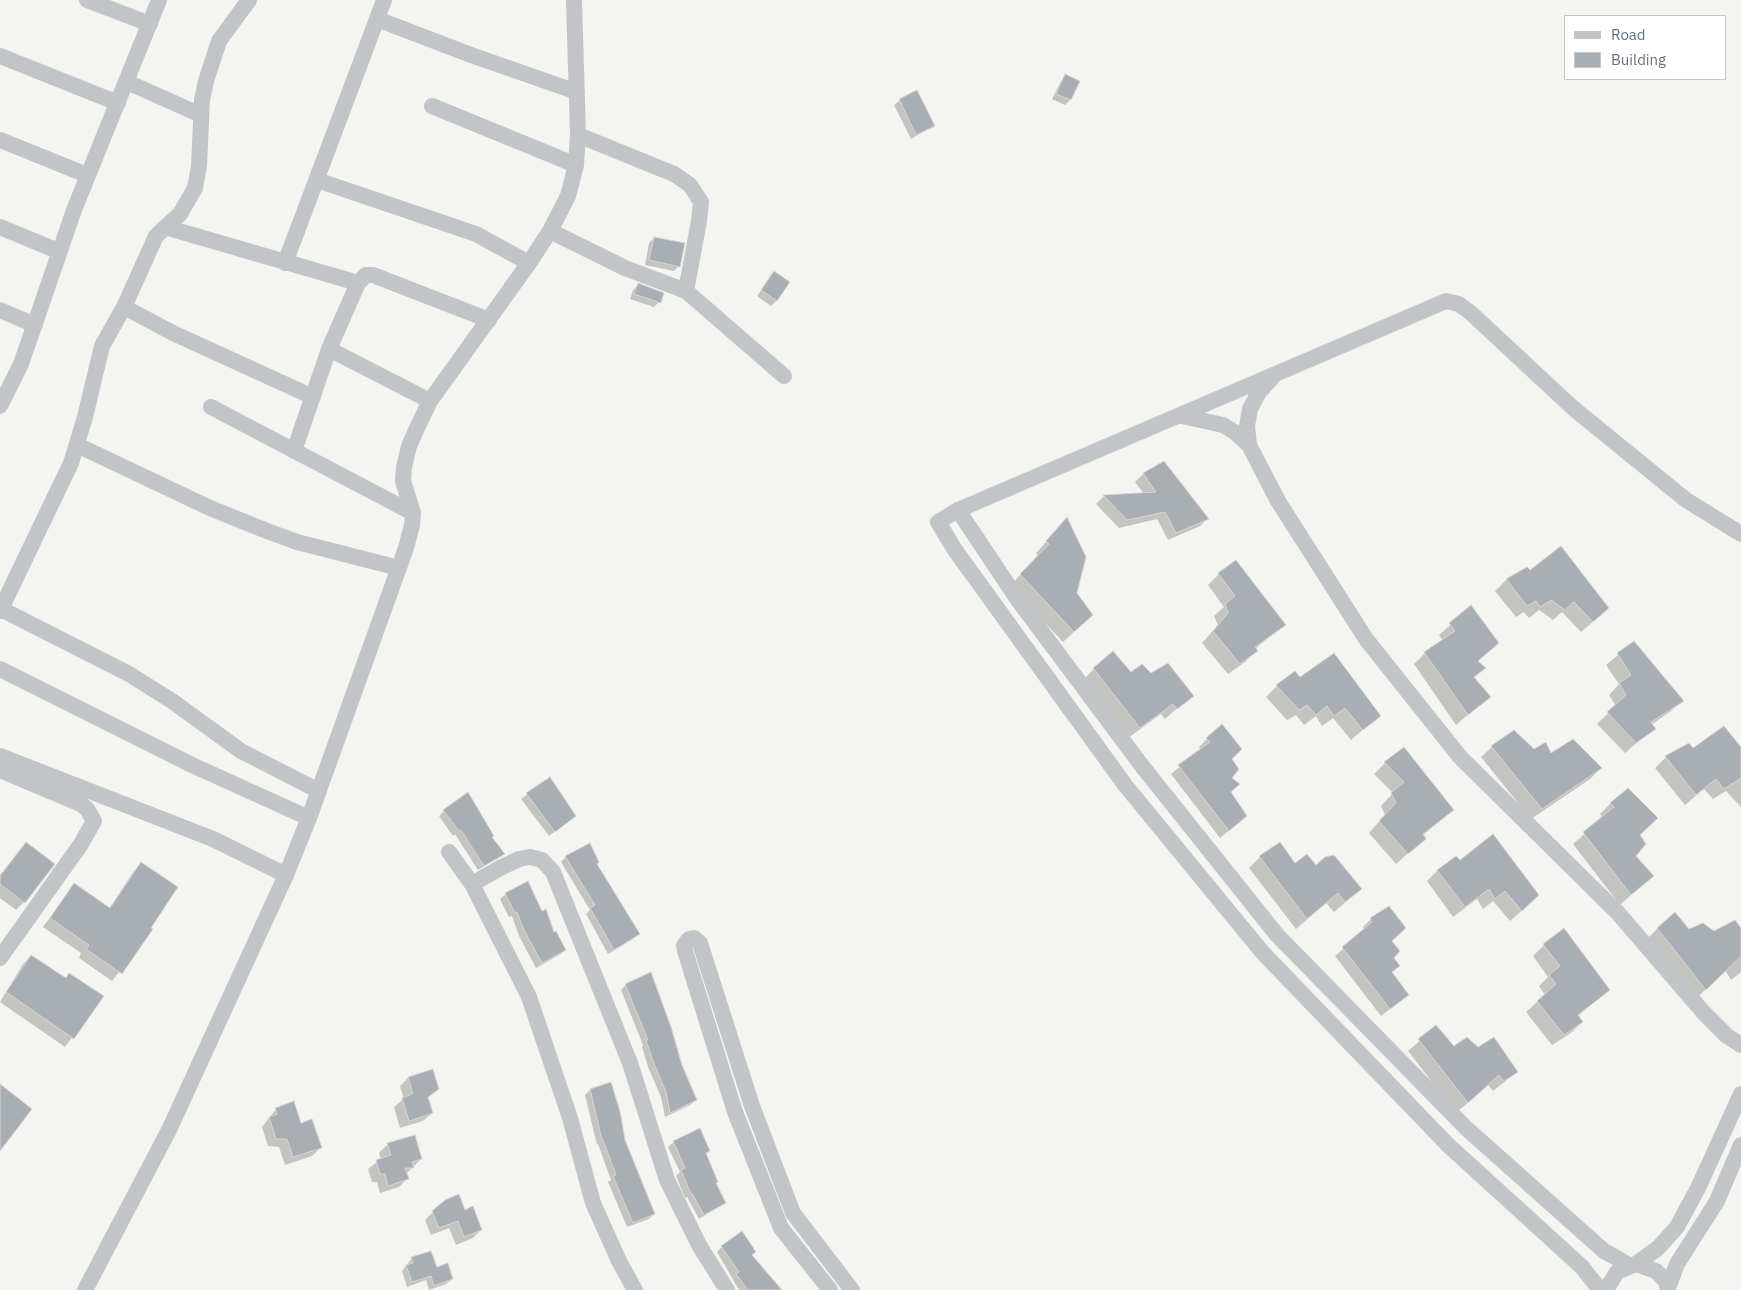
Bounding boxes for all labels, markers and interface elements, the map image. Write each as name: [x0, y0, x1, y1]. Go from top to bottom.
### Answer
legend: [1564, 15, 1726, 80]
text: Road: [1611, 25, 1646, 44]
text: Building: [1611, 50, 1666, 69]

